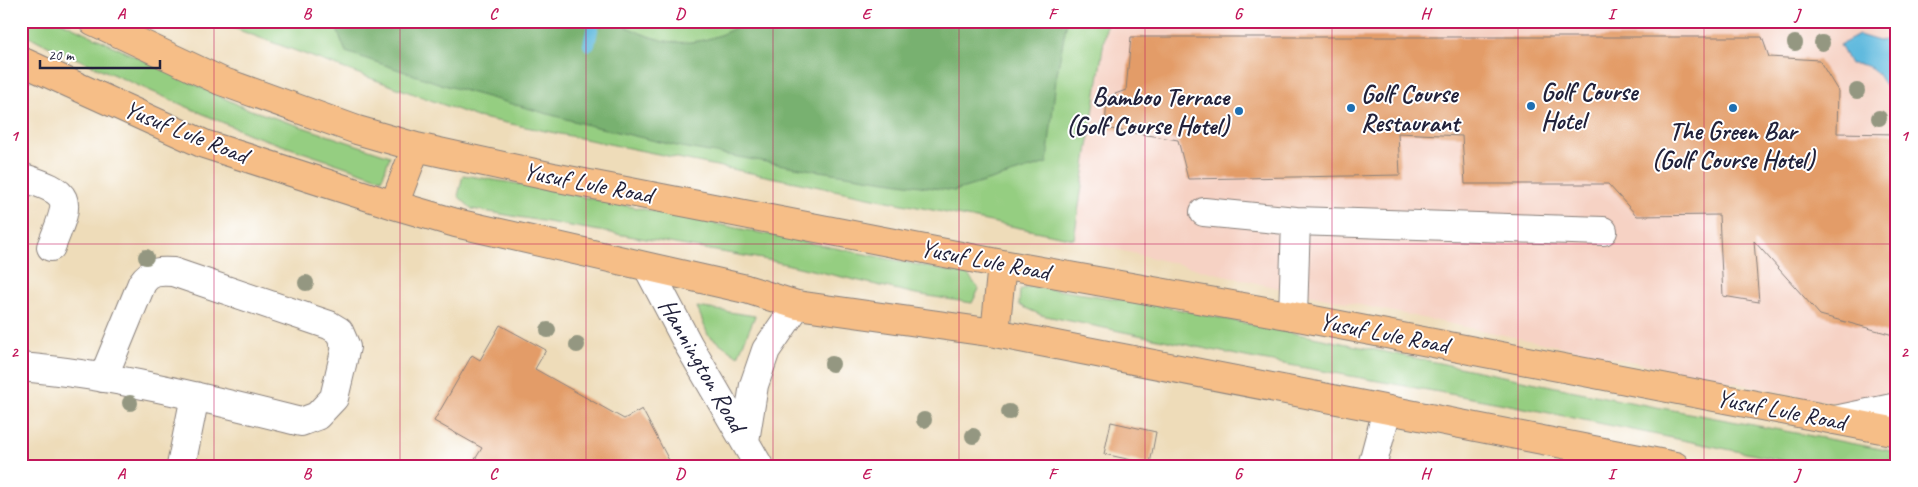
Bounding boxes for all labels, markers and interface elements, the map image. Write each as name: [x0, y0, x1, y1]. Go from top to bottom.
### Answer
text: A: [117, 4, 127, 24]
text: B: [303, 4, 313, 24]
text: C: [489, 4, 499, 24]
text: D: [675, 4, 686, 24]
text: E: [862, 4, 873, 24]
text: F: [1048, 4, 1059, 24]
text: G: [1234, 4, 1244, 24]
text: H: [1420, 4, 1432, 24]
text: I: [1608, 4, 1618, 24]
text: J: [1793, 4, 1802, 24]
scale bar: [40, 38, 160, 70]
text: 20 m: [48, 46, 75, 65]
place label: Golf Course Hotel: [1541, 76, 1640, 137]
place label: Golf Course Restaurant: [1361, 78, 1462, 139]
place label: Bamboo Terrace (Golf Course Hotel): [1066, 81, 1231, 142]
street label: Yusuf Lule Road: [119, 93, 257, 173]
marker: Golf Course Hotel: [1525, 100, 1537, 112]
marker: Golf Course Restaurant: [1345, 102, 1357, 114]
marker: The Green Bar (Golf Course Hotel): [1727, 102, 1739, 114]
marker: Bamboo Terrace (Golf Course Hotel): [1233, 105, 1245, 117]
place label: The Green Bar (Golf Course Hotel): [1651, 115, 1816, 176]
text: 1: [10, 126, 19, 146]
text: 1: [1900, 126, 1909, 146]
street label: Yusuf Lule Road: [521, 155, 659, 212]
street label: Yusuf Lule Road: [918, 232, 1056, 289]
street label: Hannington Road: [651, 293, 755, 441]
street label: Yusuf Lule Road: [1317, 305, 1455, 362]
text: 2: [10, 342, 19, 362]
text: 2: [1900, 342, 1909, 362]
street label: Yusuf Lule Road: [1714, 382, 1852, 439]
text: A: [117, 464, 127, 484]
text: B: [303, 464, 313, 484]
text: C: [489, 464, 499, 484]
text: D: [675, 464, 686, 484]
text: E: [862, 464, 873, 484]
text: F: [1048, 464, 1059, 484]
text: G: [1234, 464, 1244, 484]
text: H: [1420, 464, 1432, 484]
text: I: [1608, 464, 1618, 484]
text: J: [1793, 464, 1802, 484]

